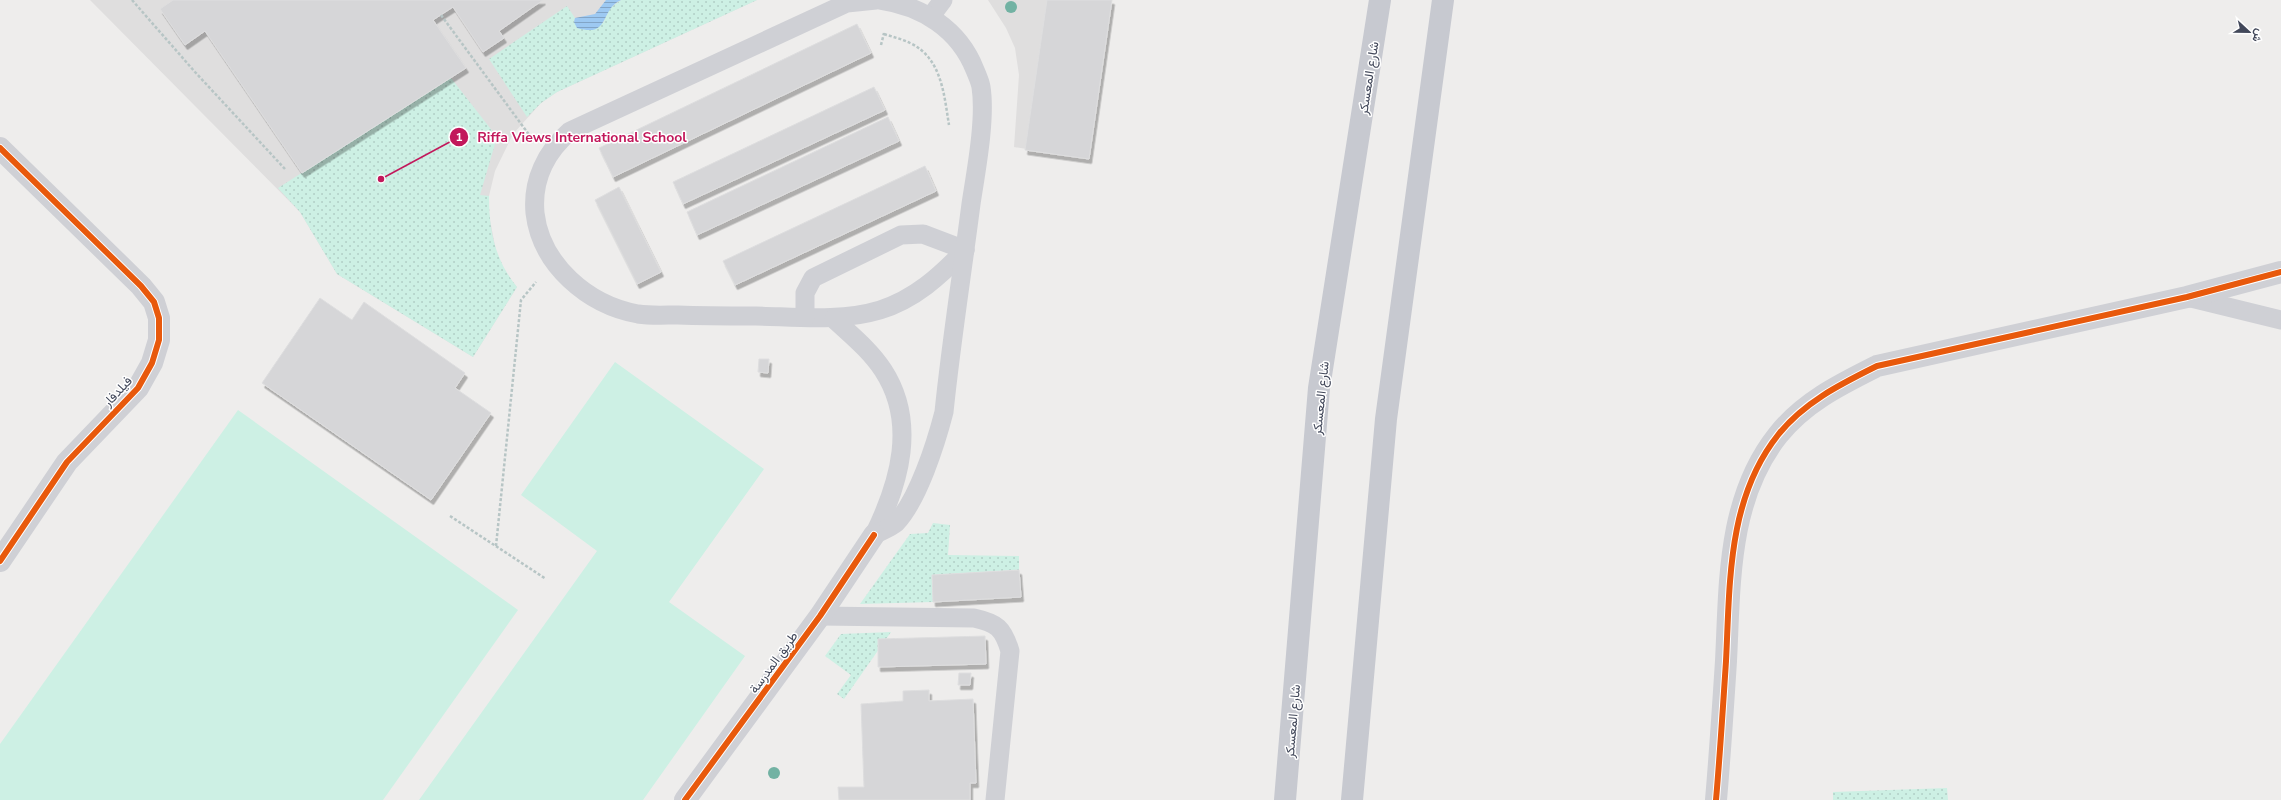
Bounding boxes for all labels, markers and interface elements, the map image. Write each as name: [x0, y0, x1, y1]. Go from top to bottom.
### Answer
north arrow: [2229, 12, 2269, 52]
text: ش: [2248, 27, 2267, 44]
street label: شارع المعسكر: [1354, 40, 1384, 117]
callout: Riffa Views International School: [449, 124, 694, 150]
text: Riffa Views International School: [477, 128, 687, 147]
text: 1: [455, 129, 463, 145]
street label: شارع المعسكر: [1308, 360, 1334, 437]
street label: فيلدفار: [98, 373, 136, 412]
street label: طريق المدرسة: [745, 628, 802, 697]
street label: شارع المعسكر: [1281, 684, 1305, 760]

